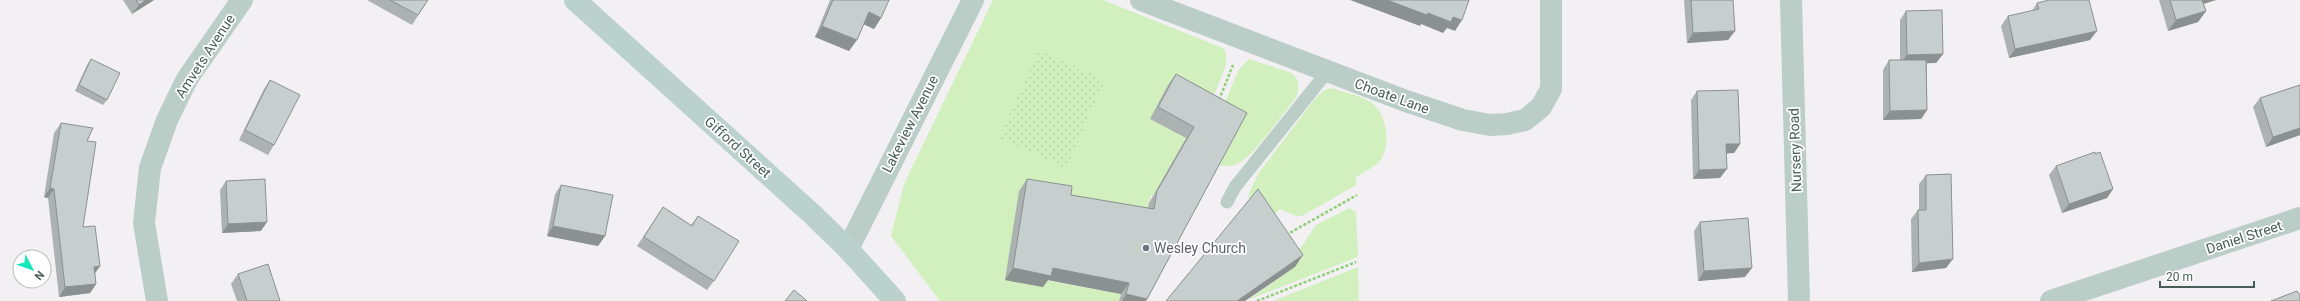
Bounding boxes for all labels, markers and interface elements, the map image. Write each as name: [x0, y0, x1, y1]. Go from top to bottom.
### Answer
street label: Amvets Avenue: [172, 11, 238, 101]
street label: Lakeview Avenue: [879, 73, 941, 175]
street label: Choate Lane: [1353, 75, 1431, 117]
street label: Nursery Road: [1786, 108, 1804, 192]
street label: Gifford Street: [702, 113, 775, 181]
street label: Daniel Street: [2204, 217, 2285, 257]
place label: Wesley Church: [1154, 240, 1246, 256]
marker: Wesley Church: [1141, 243, 1151, 253]
north arrow: [12, 249, 52, 289]
scale bar: [2160, 263, 2254, 289]
text: N: [32, 268, 47, 283]
text: 20 m: [2166, 270, 2193, 284]

